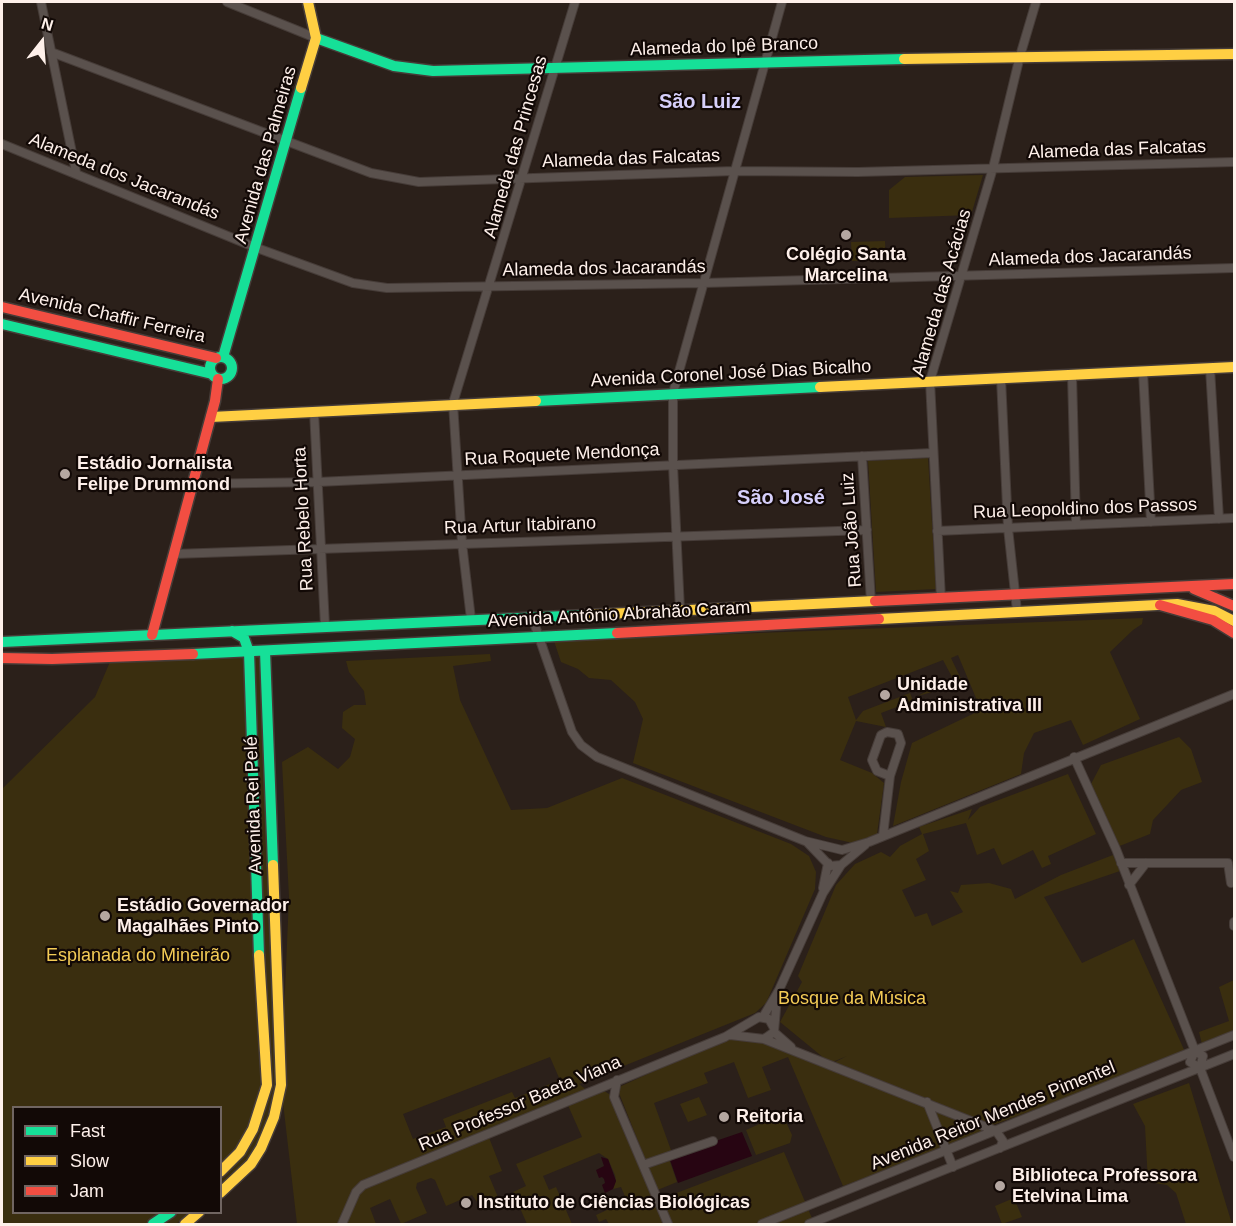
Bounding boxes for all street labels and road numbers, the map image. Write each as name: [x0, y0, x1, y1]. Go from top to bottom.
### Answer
street label: Alameda do Ipê Branco: [630, 33, 818, 61]
street label: Alameda das Princesas: [480, 53, 552, 241]
street label: Avenida das Palmeiras: [230, 64, 302, 246]
street label: Alameda dos Jacarandás: [26, 129, 222, 225]
street label: Alameda das Falcatas: [1028, 136, 1206, 164]
street label: Alameda das Falcatas: [542, 145, 720, 173]
street label: Alameda das Acácias: [908, 207, 976, 379]
street label: Alameda dos Jacarandás: [988, 243, 1192, 271]
street label: Alameda dos Jacarandás: [502, 256, 706, 282]
street label: Avenida Chaffir Ferreira: [17, 284, 207, 348]
street label: Avenida Coronel José Dias Bicalho: [590, 356, 872, 392]
street label: Rua Roquete Mendonça: [464, 439, 660, 471]
street label: Rua Rebelo Horta: [289, 446, 319, 592]
street label: Rua João Luiz: [837, 472, 867, 588]
street label: Rua Leopoldino dos Passos: [973, 494, 1197, 524]
street label: Rua Artur Itabirano: [444, 513, 596, 539]
street label: Avenida Antônio Abrahão Caram: [487, 597, 751, 633]
street label: Avenida Rei Pelé: [241, 736, 267, 874]
street label: Rua Professor Baeta Viana: [416, 1052, 624, 1156]
street label: Avenida Reitor Mendes Pimentel: [868, 1057, 1118, 1175]

